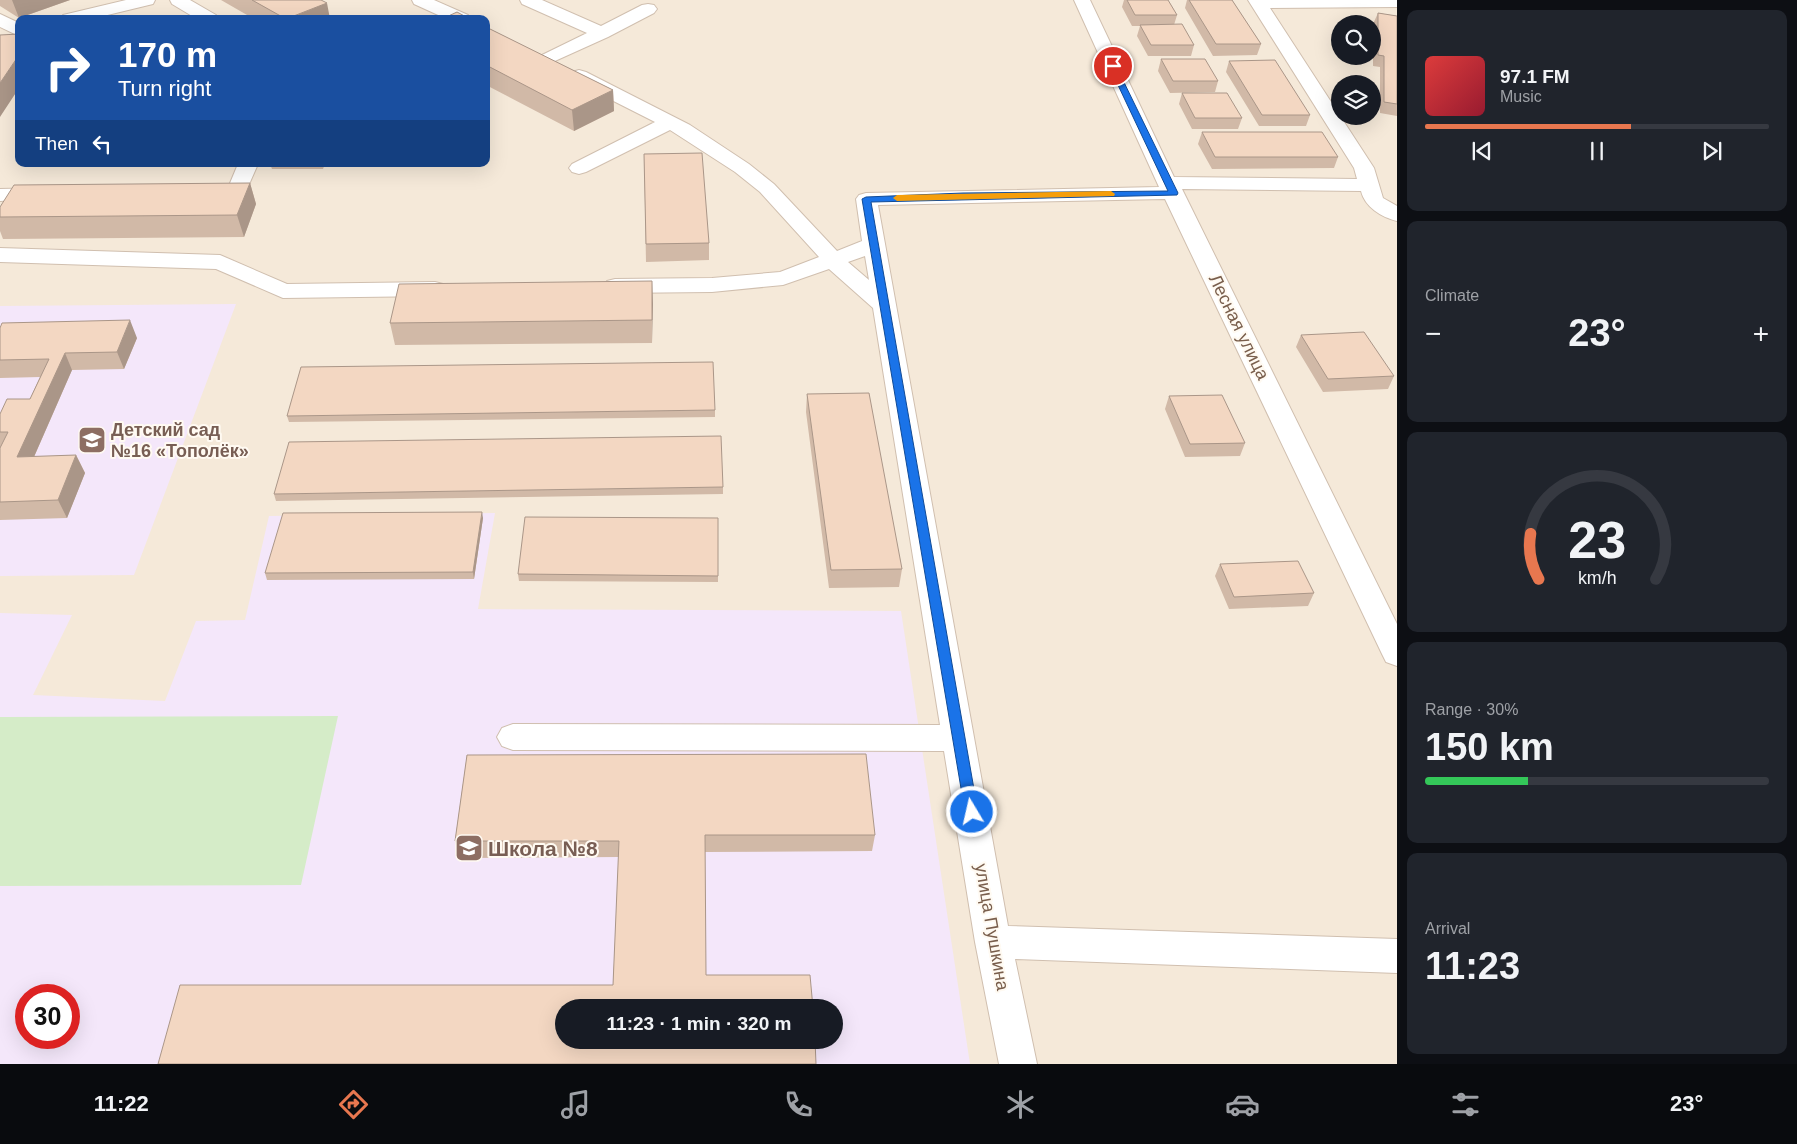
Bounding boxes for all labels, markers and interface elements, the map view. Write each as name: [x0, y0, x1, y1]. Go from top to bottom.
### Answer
map controls: [1331, 15, 1381, 125]
button: search: [1331, 15, 1381, 65]
icon: right: [35, 35, 100, 100]
text: 170 m: [118, 35, 217, 74]
pin: [1092, 45, 1134, 87]
icon: arrive: [1099, 52, 1127, 80]
text: 97.1 FM: [1500, 66, 1570, 87]
button: layers: [1331, 75, 1381, 125]
text: Turn right: [118, 76, 211, 101]
text: Music: [1500, 88, 1542, 105]
icon: left: [88, 130, 116, 158]
text: Then: [35, 133, 78, 154]
icon: previous: [1468, 137, 1496, 165]
icon: pause: [1583, 137, 1611, 165]
icon: next: [1698, 137, 1726, 165]
street label: Лесная улица: [1205, 271, 1274, 384]
text: Climate: [1425, 287, 1479, 304]
text: 23°: [1568, 312, 1626, 354]
text: −: [1425, 318, 1441, 349]
text: +: [1753, 318, 1769, 349]
place label: Детский сад №16 «Тополёк»: [111, 420, 249, 461]
school or university icon: Детский сад №16 «Тополёк»: [77, 425, 107, 455]
text: 23: [1568, 511, 1626, 569]
text: km/h: [1578, 568, 1616, 588]
text: Range · 30%: [1425, 701, 1518, 718]
text: 150 km: [1425, 726, 1554, 768]
position arrow: [945, 785, 997, 837]
school or university icon: Школа №8: [454, 833, 484, 863]
place label: Школа №8: [488, 837, 598, 860]
street label: улица Пушкина: [971, 862, 1013, 993]
text: Arrival: [1425, 920, 1470, 937]
text: 11:23: [1425, 945, 1520, 987]
speed limit sign: 30: [15, 984, 80, 1049]
text: 11:23 · 1 min · 320 m: [607, 1013, 791, 1034]
icon: directions: [336, 1087, 371, 1122]
icon: music: [558, 1087, 593, 1122]
icon: phone: [781, 1087, 816, 1122]
icon: climate: [1003, 1087, 1038, 1122]
icon: car: [1225, 1087, 1260, 1122]
icon: filters: [1448, 1087, 1483, 1122]
text: 11:22: [94, 1091, 149, 1116]
text: 23°: [1670, 1091, 1703, 1116]

